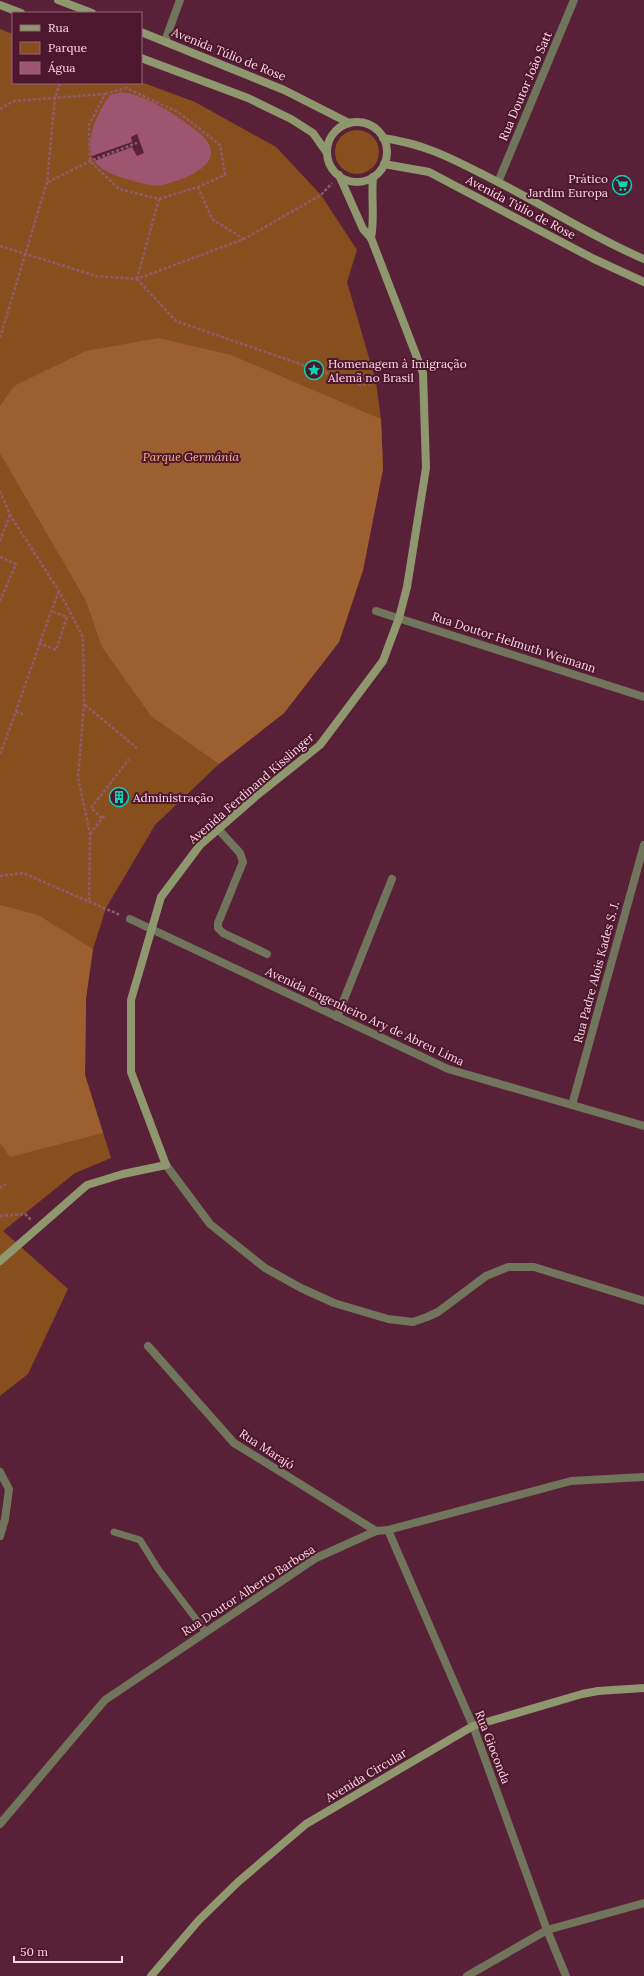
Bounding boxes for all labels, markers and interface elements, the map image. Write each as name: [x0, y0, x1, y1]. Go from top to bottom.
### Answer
legend: [12, 12, 142, 84]
text: Rua: [48, 20, 69, 35]
street label: Avenida Túlio de Rose: [169, 24, 289, 84]
street label: Rua Doutor João Satt: [495, 29, 555, 143]
text: Parque: [48, 40, 88, 55]
text: Água: [47, 60, 76, 75]
street label: Avenida Túlio de Rose: [463, 171, 579, 242]
place label: Prático Jardim Europa: [527, 171, 608, 200]
supermarket icon: Prático Jardim Europa: [611, 174, 633, 196]
place label: Homenagem à Imigração Alemã no Brasil: [327, 356, 467, 385]
place icon: Homenagem à Imigração Alemã no Brasil: [303, 359, 325, 381]
park label: Parque Germânia: [143, 449, 240, 464]
street label: Rua Doutor Helmuth Weimann: [430, 608, 598, 676]
street label: Avenida Ferdinand Kisslinger: [184, 729, 317, 847]
building icon: Administração: [108, 786, 130, 808]
place label: Administração: [132, 790, 214, 805]
street label: Rua Padre Alois Kades S. J.: [570, 899, 622, 1045]
street label: Avenida Engenheiro Ary de Abreu Lima: [262, 963, 467, 1069]
street label: Rua Marajó: [237, 1426, 297, 1472]
street label: Rua Doutor Alberto Barbosa: [178, 1541, 318, 1639]
street label: Rua Gioconda: [472, 1708, 514, 1786]
street label: Avenida Circular: [322, 1744, 410, 1806]
scale bar: [14, 1938, 122, 1964]
text: 50 m: [20, 1944, 48, 1959]

